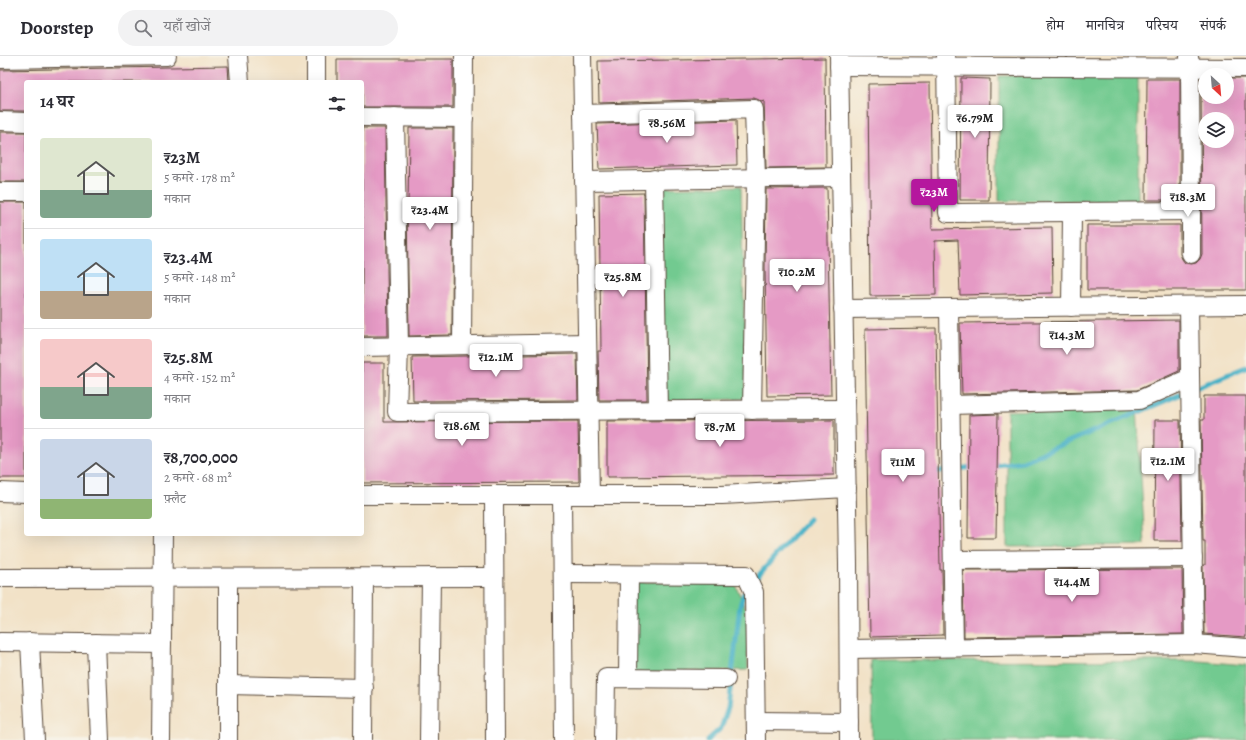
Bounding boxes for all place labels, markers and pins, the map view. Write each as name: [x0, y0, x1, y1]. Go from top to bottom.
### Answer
pin: ₹6.79M: [942, 105, 1008, 139]
pin: ₹8.56M: [634, 110, 700, 144]
pin: ₹23M: [910, 179, 958, 213]
pin: ₹18.3M: [1155, 184, 1221, 218]
pin: ₹23.4M: [397, 197, 463, 231]
pin: ₹10.2M: [764, 259, 830, 293]
pin: ₹25.8M: [590, 264, 656, 298]
pin: ₹14.3M: [1034, 322, 1100, 356]
pin: ₹12.1M: [463, 344, 529, 378]
pin: ₹18.6M: [429, 413, 495, 447]
pin: ₹8.7M: [692, 414, 748, 448]
pin: ₹12.1M: [1135, 448, 1201, 482]
pin: ₹11M: [879, 449, 927, 483]
pin: ₹14.4M: [1039, 569, 1105, 603]

